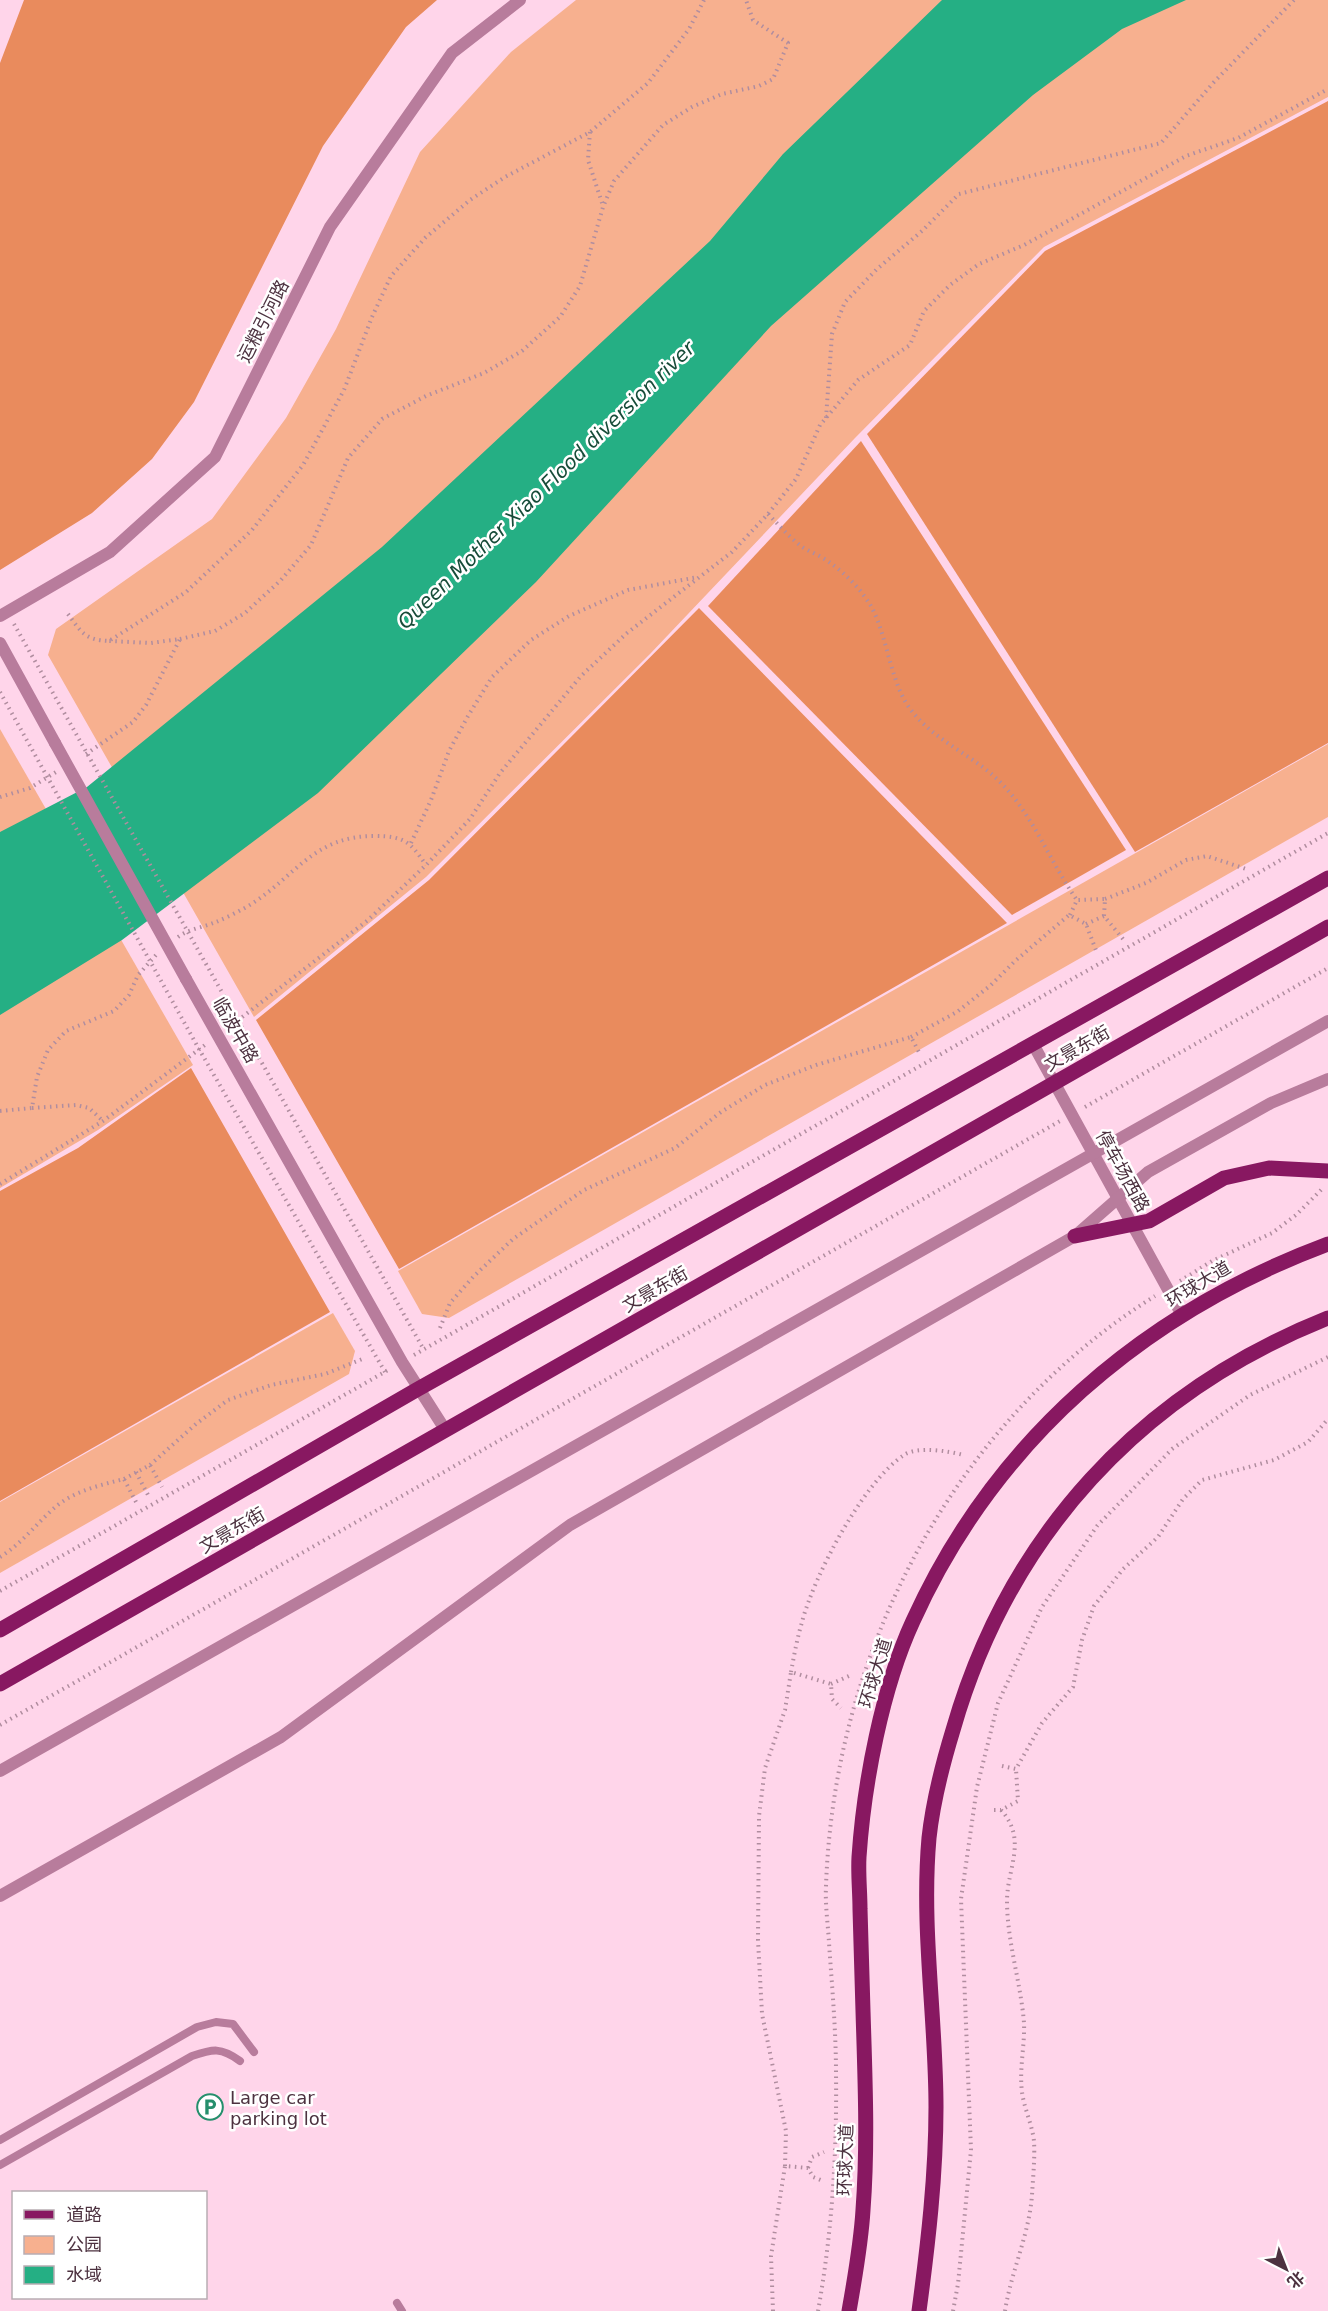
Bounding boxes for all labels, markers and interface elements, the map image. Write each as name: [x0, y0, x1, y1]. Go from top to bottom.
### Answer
street label: 运粮引河路: [233, 276, 293, 366]
water label: Queen Mother Xiao Flood diversion river: [392, 335, 701, 634]
street label: 临波中路: [209, 994, 263, 1066]
street label: 文景东街: [1041, 1021, 1113, 1075]
street label: 停车场西路: [1092, 1127, 1154, 1215]
street label: 环球大道: [1162, 1256, 1234, 1312]
street label: 文景东街: [619, 1262, 691, 1316]
street label: 文景东街: [196, 1503, 268, 1557]
street label: 环球大道: [854, 1636, 896, 1710]
place label: Large car parking lot: [230, 2087, 327, 2129]
parking icon: Large car parking lot: [195, 2092, 225, 2122]
street label: 环球大道: [833, 2124, 857, 2196]
legend: [12, 2191, 207, 2299]
text: 道路: [66, 2204, 102, 2225]
text: 公园: [66, 2234, 102, 2255]
north arrow: [1256, 2239, 1316, 2299]
text: 水域: [66, 2264, 102, 2285]
text: 北: [1283, 2267, 1308, 2292]

